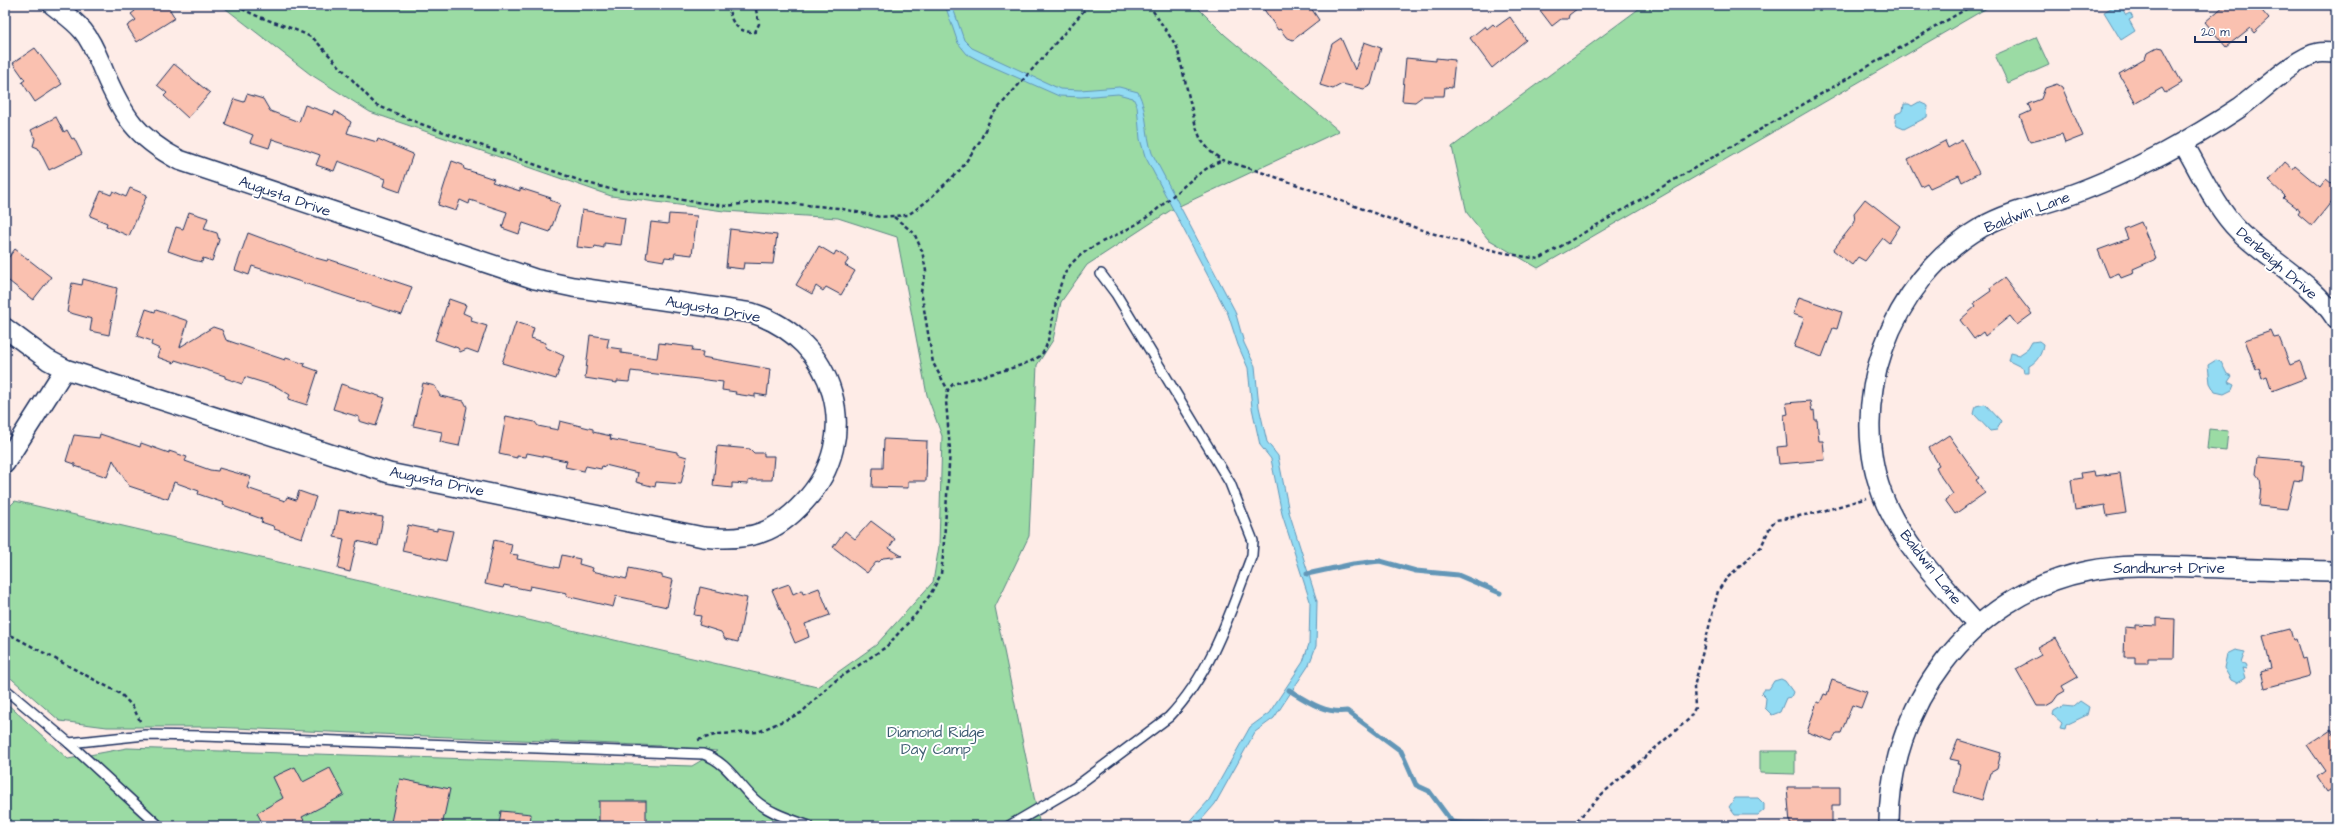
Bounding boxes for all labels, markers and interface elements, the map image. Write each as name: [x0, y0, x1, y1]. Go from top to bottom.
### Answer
scale bar: [2195, 18, 2246, 44]
text: 20 m: [2201, 24, 2230, 41]
street label: Augusta Drive: [236, 171, 334, 223]
street label: Baldwin Lane: [1981, 187, 2073, 238]
street label: Denbeigh Drive: [2231, 222, 2322, 305]
street label: Augusta Drive: [664, 291, 762, 329]
street label: Augusta Drive: [388, 461, 486, 503]
street label: Baldwin Lane: [1895, 525, 1967, 609]
street label: Sandhurst Drive: [2113, 558, 2225, 579]
park label: Diamond Ridge Day Camp: [887, 722, 985, 761]

